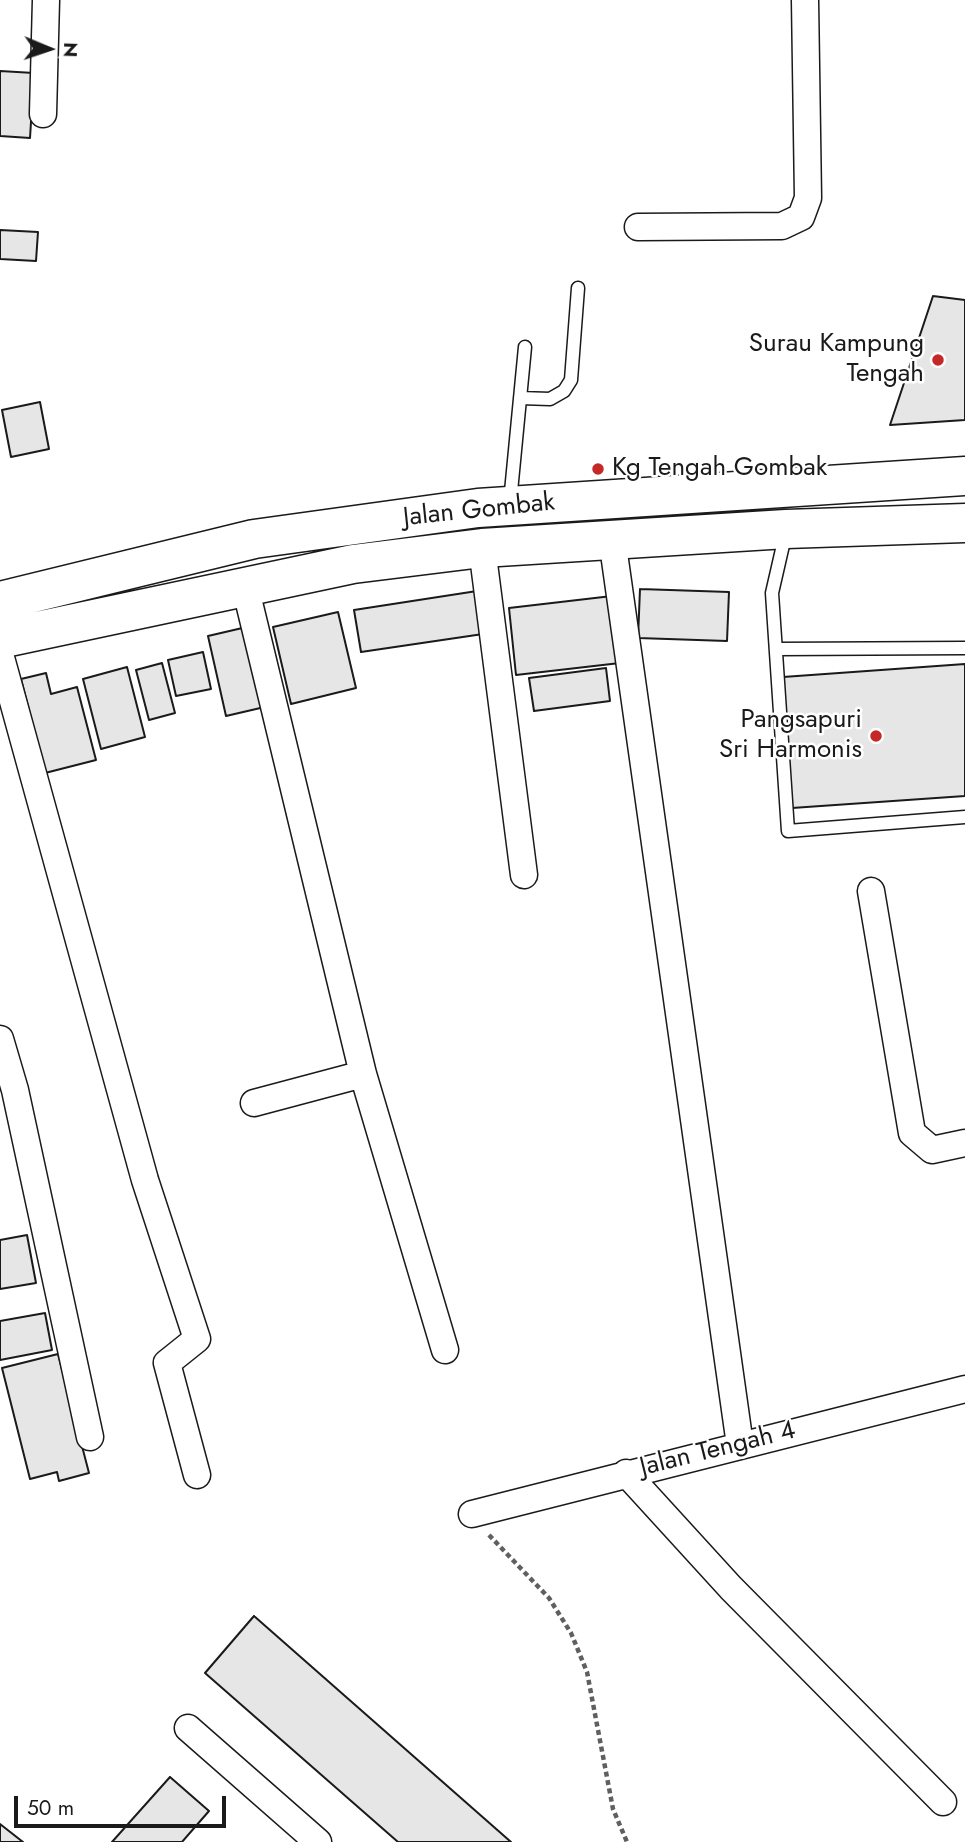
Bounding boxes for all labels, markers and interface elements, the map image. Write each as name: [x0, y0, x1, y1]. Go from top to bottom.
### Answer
north arrow: [14, 14, 84, 84]
text: N: [57, 42, 84, 58]
place label: Surau Kampung Tengah: [749, 329, 924, 390]
marker: Surau Kampung Tengah: [930, 352, 946, 368]
place label: Kg Tengah Gombak: [612, 453, 827, 485]
marker: Kg Tengah Gombak: [590, 461, 606, 477]
street label: Jalan Gombak: [402, 488, 556, 534]
place label: Pangsapuri Sri Harmonis: [719, 705, 862, 766]
marker: Pangsapuri Sri Harmonis: [868, 728, 884, 744]
street label: Jalan Tengah 4: [637, 1416, 799, 1484]
scale bar: [18, 1783, 229, 1827]
text: 50 m: [27, 1793, 74, 1823]

